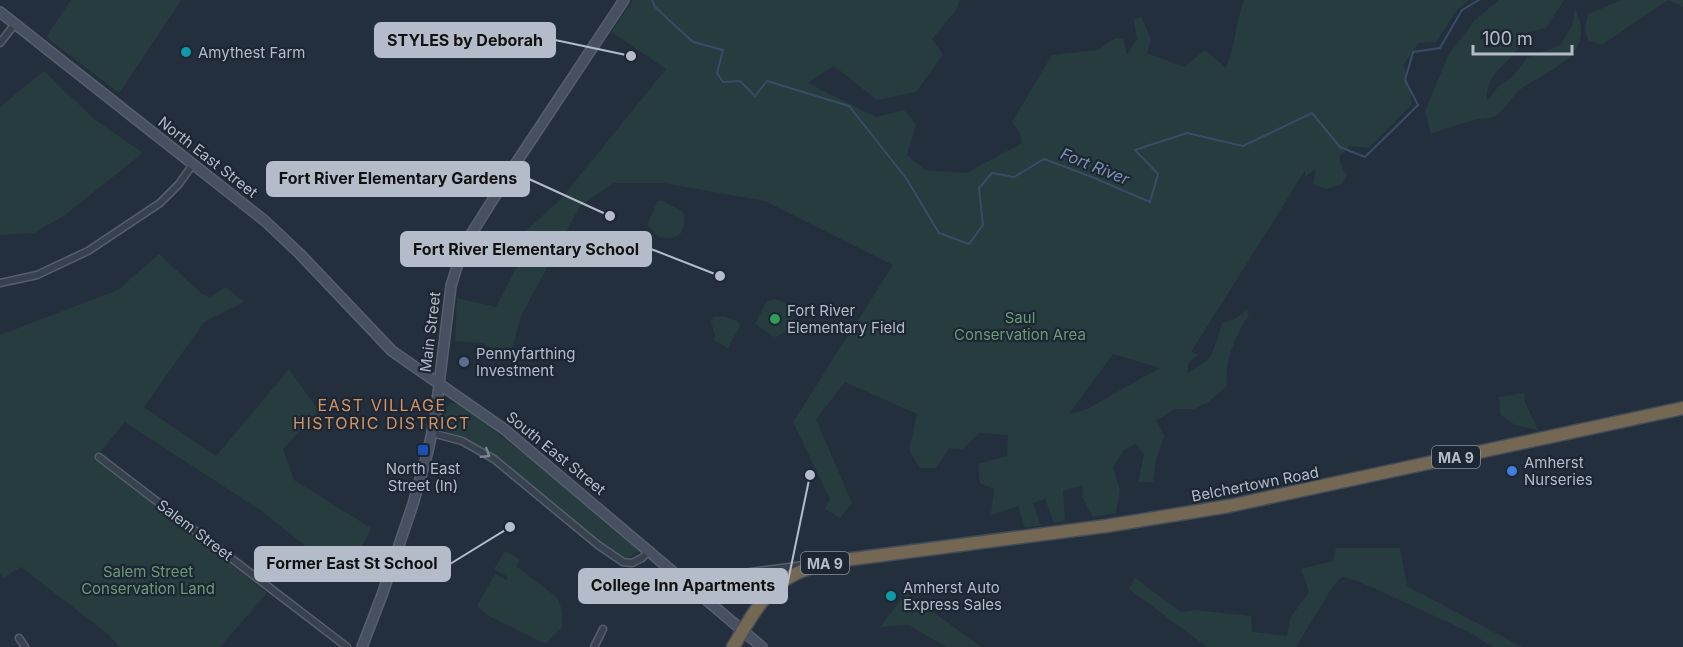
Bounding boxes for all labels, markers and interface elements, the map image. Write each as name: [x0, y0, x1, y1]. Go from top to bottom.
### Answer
scale bar: [1473, 18, 1572, 56]
callout: STYLES by Deborah: [375, 23, 555, 57]
text: 100 m: [1482, 28, 1533, 49]
text: STYLES by Deborah: [387, 30, 543, 50]
place label: Amythest Farm: [198, 43, 305, 62]
marker: Amythest Farm: [179, 45, 193, 59]
street label: North East Street: [154, 112, 262, 202]
water label: Fort River: [1058, 143, 1133, 189]
callout: Fort River Elementary Gardens: [267, 162, 529, 196]
text: Fort River Elementary Gardens: [279, 168, 517, 188]
callout: Fort River Elementary School: [401, 232, 651, 266]
text: Fort River Elementary School: [413, 239, 639, 259]
street label: Main Street: [416, 291, 444, 373]
place label: Fort River Elementary Field: [787, 301, 905, 337]
park label: Saul Conservation Area: [954, 308, 1086, 344]
marker: Fort River Elementary Field: [768, 312, 782, 326]
place label: Pennyfarthing Investment: [476, 344, 576, 380]
marker: Pennyfarthing Investment: [457, 355, 471, 369]
district label: EAST VILLAGE HISTORIC DISTRICT: [293, 395, 471, 433]
street label: South East Street: [503, 407, 610, 499]
marker: North East Street (In): [416, 443, 430, 457]
one-way arrow: [480, 446, 490, 458]
road number: MA 9: [1432, 446, 1480, 468]
place label: Amherst Nurseries: [1524, 453, 1593, 489]
place label: North East Street (In): [386, 459, 460, 495]
street label: Belchertown Road: [1190, 462, 1320, 506]
marker: Amherst Nurseries: [1505, 464, 1519, 478]
street label: Salem Street: [153, 495, 237, 565]
callout: Former East St School: [255, 547, 450, 581]
road number: MA 9: [801, 552, 849, 574]
text: Former East St School: [266, 553, 438, 573]
park label: Salem Street Conservation Land: [81, 562, 215, 598]
callout: College Inn Apartments: [579, 569, 787, 603]
text: College Inn Apartments: [591, 575, 775, 595]
place label: Amherst Auto Express Sales: [903, 578, 1002, 614]
marker: Amherst Auto Express Sales: [884, 589, 898, 603]

